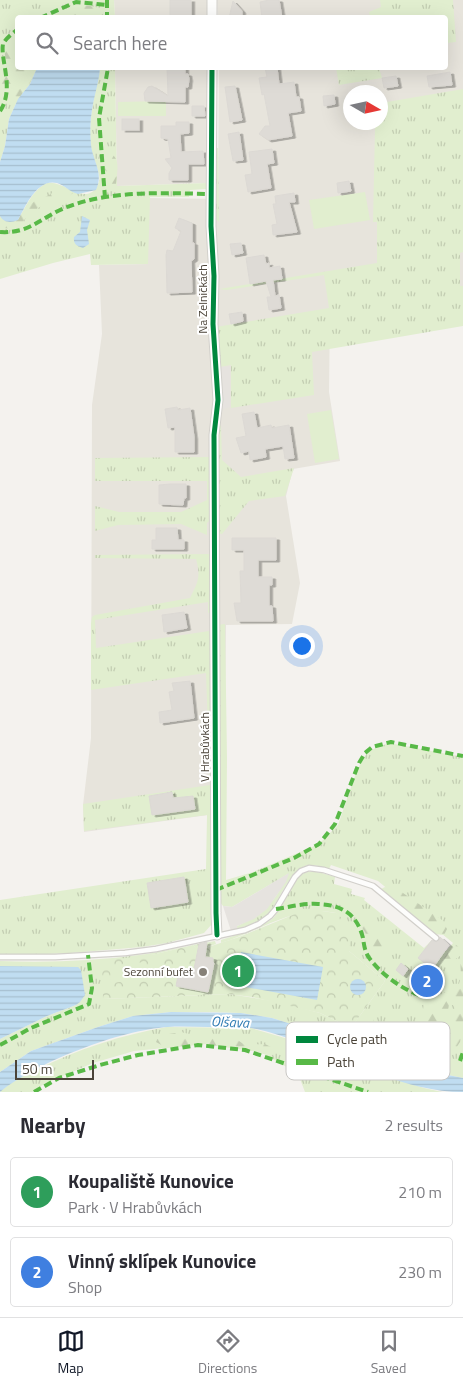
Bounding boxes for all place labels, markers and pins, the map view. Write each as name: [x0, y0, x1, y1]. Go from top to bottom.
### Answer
pin: 1: [222, 952, 254, 990]
place label: Sezonní bufet: [124, 962, 194, 981]
pin: 2: [411, 962, 443, 1000]
marker: Sezonní bufet: [197, 966, 209, 978]

